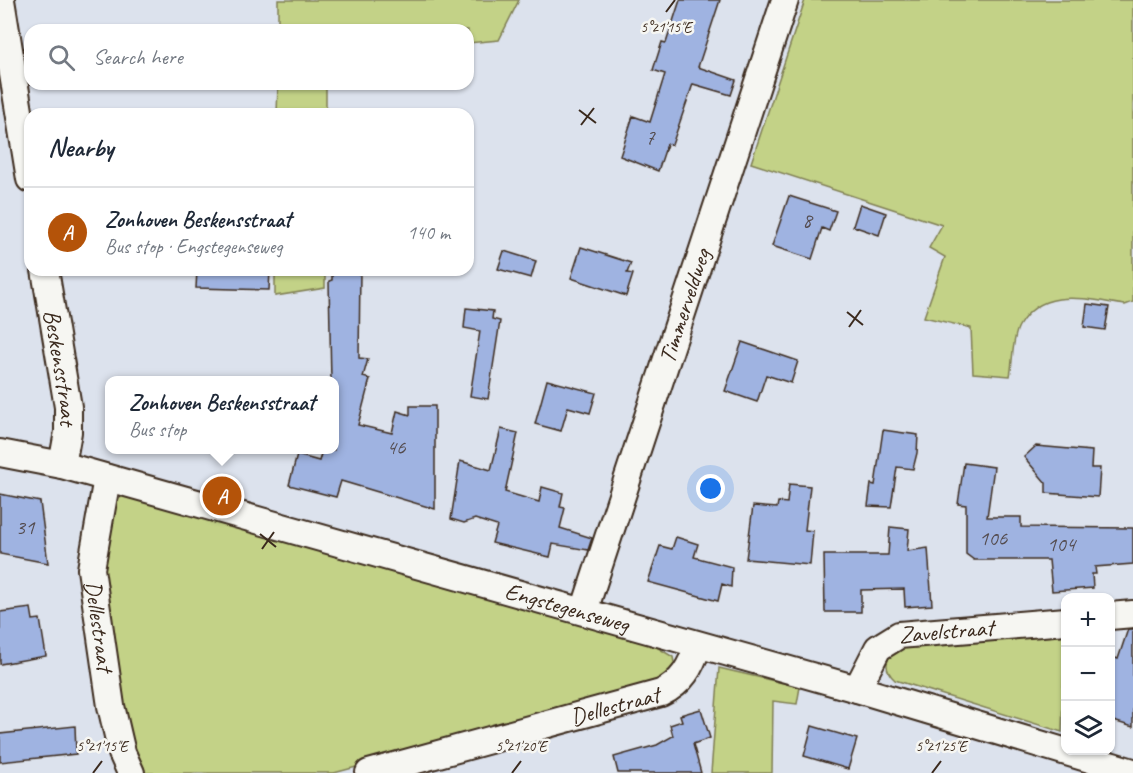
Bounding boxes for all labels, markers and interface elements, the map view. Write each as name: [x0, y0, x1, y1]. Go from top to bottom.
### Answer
text: 5°21'15"E: [640, 18, 694, 37]
search box: [24, 24, 474, 90]
icon: search: [45, 41, 78, 74]
text: Search here: [93, 43, 183, 71]
house number: 7: [645, 124, 656, 150]
text: Nearby: [48, 131, 113, 164]
text: Zonhoven Beskensstraat: [105, 206, 291, 234]
house number: 8: [802, 207, 814, 233]
text: A: [62, 220, 73, 245]
text: 140 m: [407, 220, 450, 245]
text: Bus stop · Engstegenseweg: [105, 234, 282, 259]
street label: Timmerveldweg: [652, 243, 718, 367]
street label: Beskensstraat: [37, 307, 83, 428]
popup: [105, 376, 339, 454]
text: Zonhoven Beskensstraat: [129, 389, 315, 417]
text: Bus stop: [129, 417, 186, 442]
house number: 46: [387, 434, 406, 460]
pin: A: [202, 474, 242, 518]
your location: [696, 474, 725, 503]
house number: 31: [16, 514, 36, 540]
house number: 106: [979, 525, 1008, 551]
house number: 104: [1047, 531, 1078, 557]
street label: Engstegenseweg: [502, 576, 634, 640]
street label: Dellestraat: [78, 579, 121, 676]
map controls: [1061, 593, 1115, 755]
button: +: [1061, 593, 1115, 647]
street label: Zavelstraat: [897, 612, 998, 650]
button: −: [1061, 647, 1115, 701]
street label: Dellestraat: [567, 678, 666, 732]
button: layers: [1061, 701, 1115, 755]
text: 5°21'15"E: [76, 737, 130, 756]
text: 5°21'20"E: [495, 737, 549, 756]
text: 5°21'25"E: [915, 737, 969, 756]

